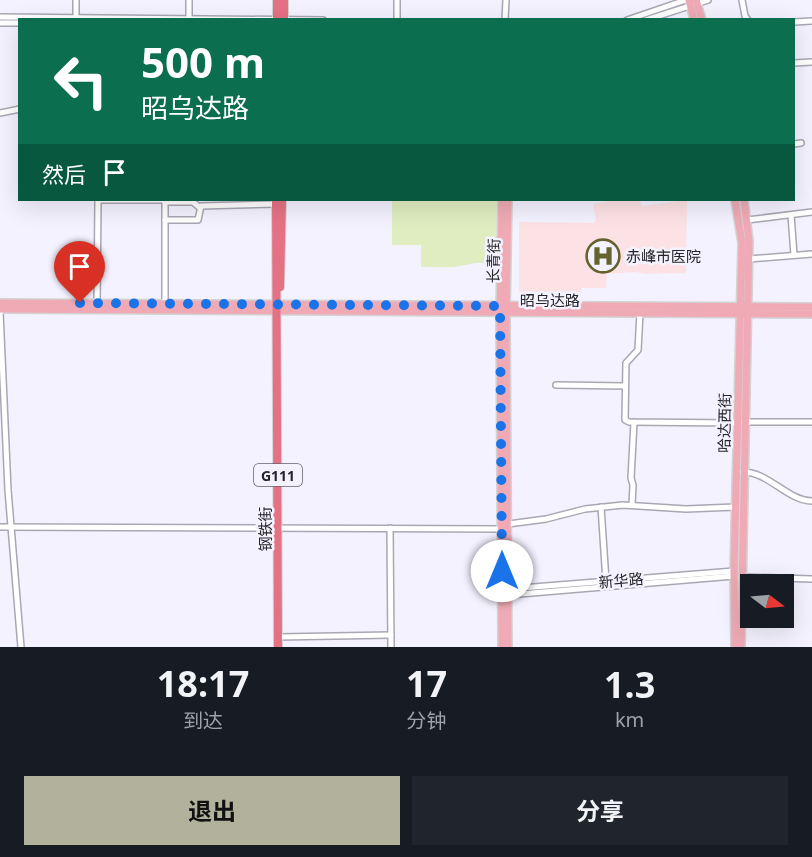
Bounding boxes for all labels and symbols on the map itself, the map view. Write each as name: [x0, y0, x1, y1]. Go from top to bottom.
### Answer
street label: 长青街: [483, 238, 503, 284]
hospital icon: 赤峰市医院: [585, 238, 621, 274]
pin: [54, 241, 105, 303]
place label: 赤峰市医院: [626, 246, 701, 266]
street label: 昭乌达路: [520, 290, 580, 310]
street label: 哈达西街: [713, 393, 735, 453]
road number: G111: [254, 464, 302, 486]
street label: 钢铁街: [255, 506, 275, 552]
position arrow: [470, 539, 534, 603]
street label: 新华路: [598, 568, 644, 592]
north arrow: [740, 574, 794, 628]

